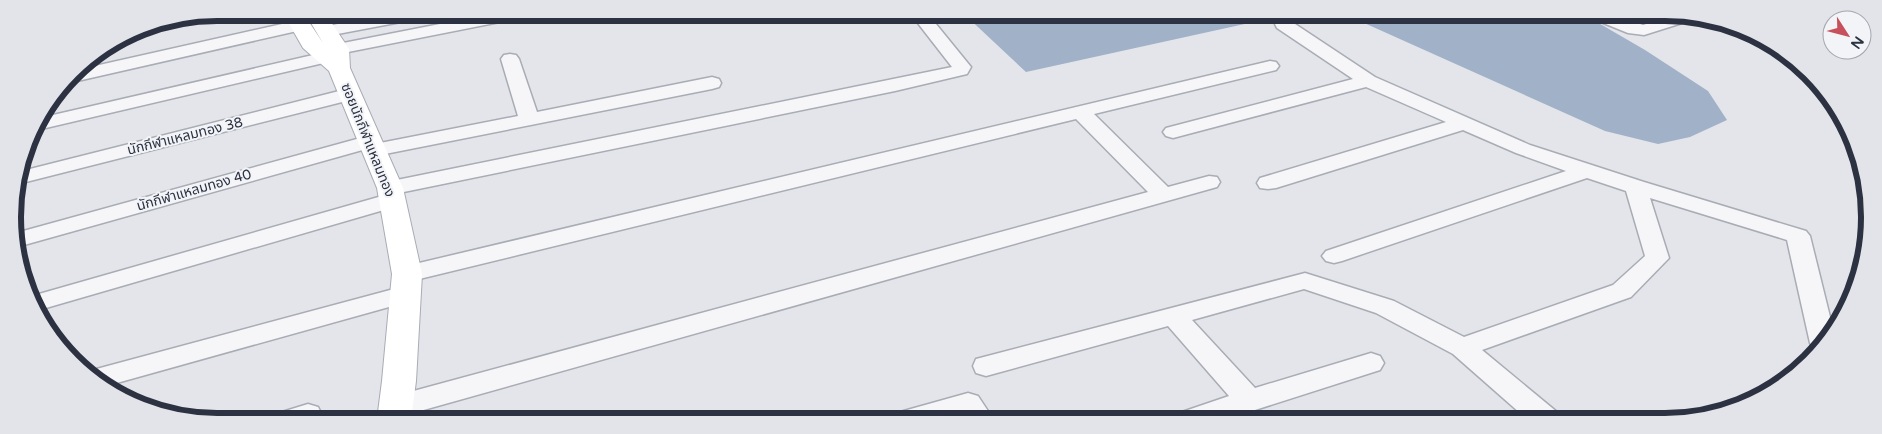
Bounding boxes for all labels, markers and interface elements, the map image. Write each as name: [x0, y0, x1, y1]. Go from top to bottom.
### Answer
north arrow: [1822, 10, 1872, 60]
text: N: [1847, 33, 1867, 52]
street label: ซอยนักกีฬาแหลมทอง: [337, 81, 399, 199]
street label: นักกีฬาแหลมทอง 38: [125, 113, 245, 159]
street label: นักกีฬาแหลมทอง 40: [135, 165, 253, 215]

